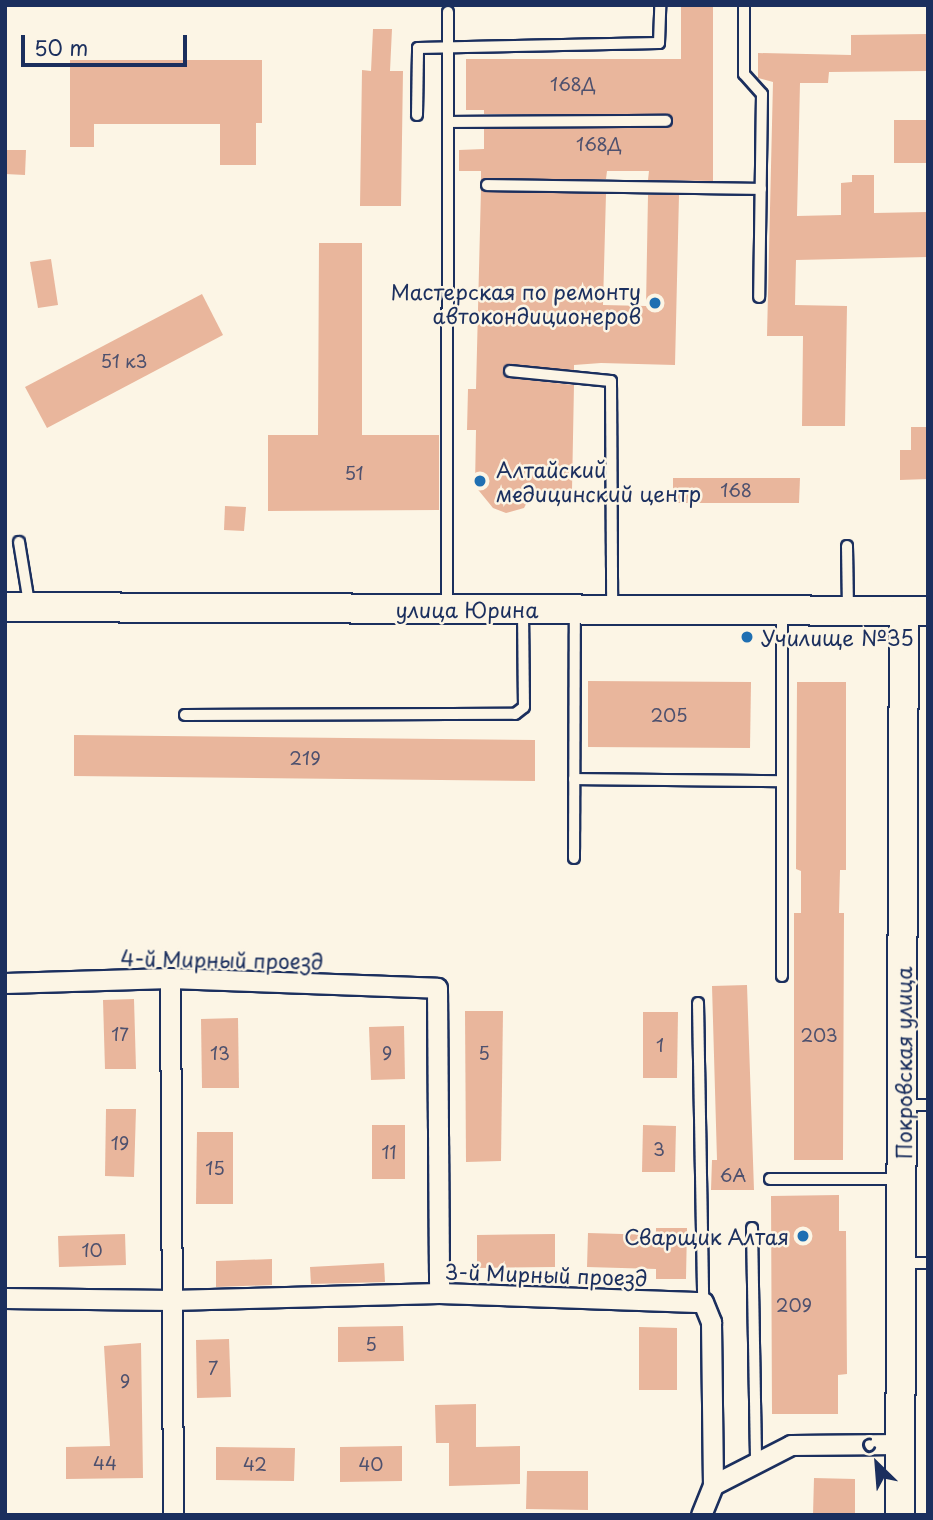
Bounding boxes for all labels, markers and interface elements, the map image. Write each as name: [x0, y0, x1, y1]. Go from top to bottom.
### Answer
scale bar: [24, 21, 191, 65]
text: 50 m: [34, 31, 88, 63]
house number: 168Д: [550, 73, 596, 95]
house number: 168Д: [576, 133, 622, 155]
place label: Мастерская по ремонту автокондиционеров: [390, 278, 641, 328]
marker: Мастерская по ремонту автокондиционеров: [647, 295, 663, 311]
house number: 51 к3: [100, 350, 148, 372]
place label: Алтайский медицинский центр: [496, 456, 701, 506]
house number: 51: [344, 462, 364, 484]
marker: Алтайский медицинский центр: [470, 471, 490, 491]
house number: 168: [720, 479, 752, 501]
street label: улица Юрина: [395, 596, 539, 622]
place label: Училище №35: [761, 624, 914, 650]
marker: Училище №35: [739, 629, 755, 645]
house number: 205: [650, 704, 688, 726]
house number: 219: [289, 747, 321, 769]
street label: 4-й Мирный проезд: [119, 945, 325, 973]
street label: Покровская улица: [890, 966, 916, 1160]
house number: 17: [111, 1023, 129, 1045]
house number: 203: [800, 1024, 838, 1046]
house number: 1: [656, 1034, 664, 1056]
house number: 13: [210, 1042, 230, 1064]
house number: 9: [382, 1042, 392, 1064]
house number: 5: [478, 1042, 490, 1064]
house number: 19: [111, 1132, 129, 1154]
house number: 3: [653, 1138, 665, 1160]
house number: 11: [381, 1141, 397, 1163]
house number: 15: [205, 1157, 225, 1179]
house number: 6А: [720, 1164, 746, 1186]
place label: Сварщик Алтая: [622, 1223, 789, 1249]
marker: Сварщик Алтая: [795, 1228, 811, 1244]
house number: 10: [81, 1239, 103, 1261]
street label: 3-й Мирный проезд: [443, 1258, 649, 1290]
house number: 209: [776, 1294, 812, 1316]
house number: 5: [365, 1333, 377, 1355]
house number: 7: [208, 1357, 218, 1379]
house number: 9: [120, 1370, 130, 1392]
north arrow: [842, 1429, 912, 1499]
text: С: [856, 1429, 881, 1461]
house number: 44: [93, 1452, 117, 1474]
house number: 42: [243, 1453, 267, 1475]
house number: 40: [358, 1453, 384, 1475]

